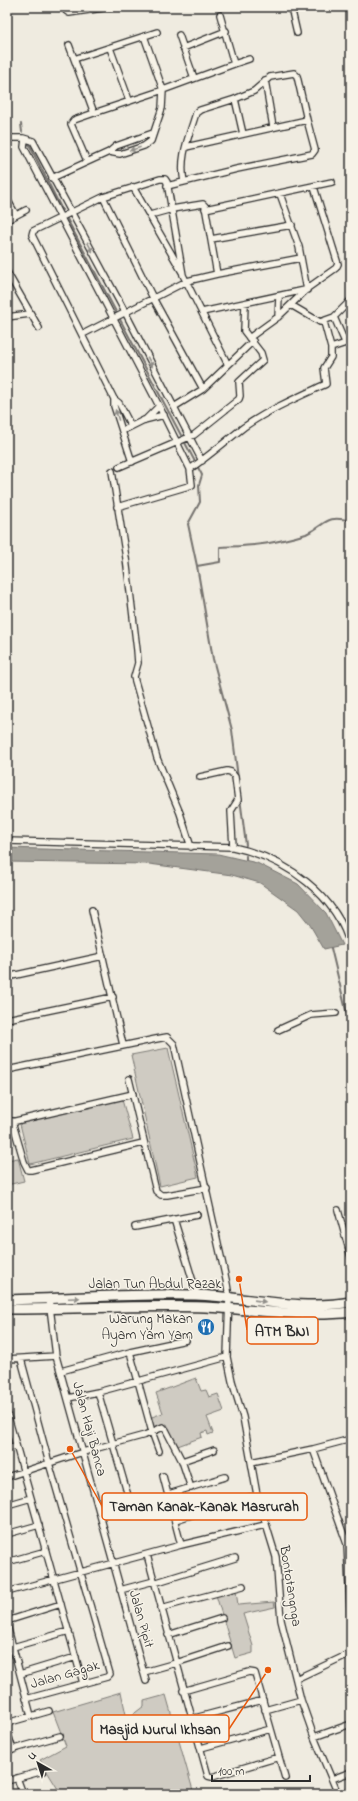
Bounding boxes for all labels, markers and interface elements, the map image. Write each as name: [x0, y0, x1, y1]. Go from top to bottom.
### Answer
one-way arrow: [129, 146, 141, 152]
one-way arrow: [86, 241, 93, 253]
one-way arrow: [147, 356, 154, 368]
one-way arrow: [114, 408, 120, 420]
street label: Jalan Tun Abdul Razak: [89, 1274, 222, 1295]
one-way arrow: [68, 1295, 80, 1302]
one-way arrow: [254, 1298, 266, 1304]
place label: Warung Makan Ayam Yam Yam: [101, 1309, 193, 1347]
restaurant icon: Warung Makan Ayam Yam Yam: [196, 1317, 216, 1337]
callout: ATM BNI: [247, 1317, 318, 1344]
text: ATM BNI: [255, 1321, 310, 1343]
street label: Jalan Haji Banca: [66, 1379, 112, 1479]
callout: Taman Kanak-Kanak Masrurah: [102, 1493, 307, 1520]
text: Taman Kanak-Kanak Masrurah: [109, 1496, 299, 1518]
street label: Bontotangnga: [272, 1543, 307, 1628]
street label: Jalan Pipit: [123, 1588, 159, 1651]
street label: Jalan Gagak: [28, 1655, 103, 1696]
callout: Masjid Nurul Ikhsan: [92, 1715, 229, 1742]
text: Masjid Nurul Ikhsan: [99, 1719, 221, 1741]
north arrow: [18, 1743, 58, 1783]
text: U: [25, 1748, 40, 1764]
scale bar: [212, 1757, 310, 1783]
text: 100 m: [218, 1763, 245, 1781]

